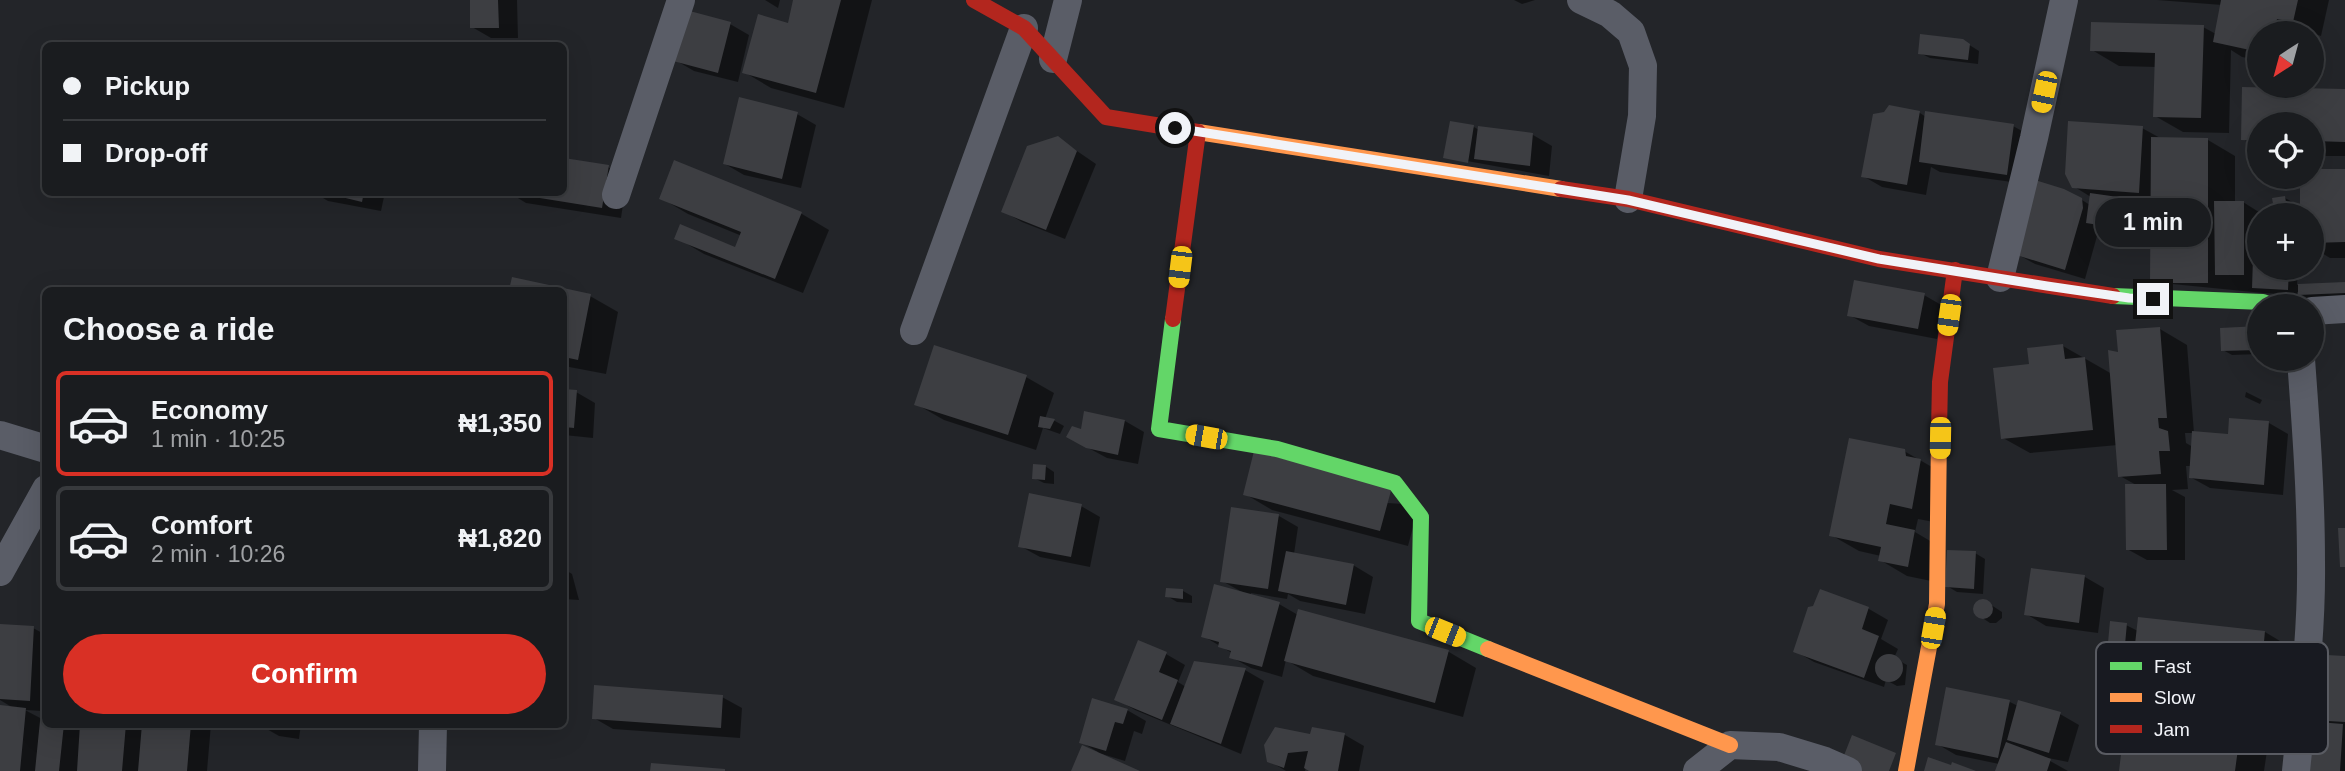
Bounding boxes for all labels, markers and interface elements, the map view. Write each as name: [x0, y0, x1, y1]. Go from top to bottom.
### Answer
north arrow: [2247, 21, 2324, 98]
map controls: [2247, 21, 2324, 371]
car: [2030, 69, 2059, 115]
text: Pickup: [105, 71, 190, 101]
route start: [1159, 112, 1191, 144]
button: locate: [2247, 112, 2324, 189]
text: Drop-off: [105, 138, 208, 168]
callout: 1 min: [2095, 198, 2211, 246]
button: +: [2247, 203, 2324, 280]
text: 1 min: [2123, 209, 2183, 235]
car: [1168, 245, 1193, 289]
route end: [2137, 283, 2169, 315]
car: [1936, 293, 1963, 337]
button: −: [2247, 294, 2324, 371]
text: Choose a ride: [63, 311, 275, 347]
icon: car: [67, 392, 130, 455]
text: Economy: [151, 395, 268, 425]
text: ₦1,350: [458, 408, 542, 438]
car: [1930, 417, 1951, 459]
car: [1184, 423, 1229, 451]
text: 1 min · 10:25: [151, 426, 285, 452]
icon: car: [67, 507, 130, 570]
text: Comfort: [151, 510, 252, 540]
text: ₦1,820: [458, 523, 542, 553]
text: 2 min · 10:26: [151, 541, 285, 567]
car: [1920, 605, 1947, 651]
car: [1422, 614, 1469, 650]
button: Confirm: [63, 634, 546, 714]
legend: [2096, 642, 2328, 754]
text: Fast: [2154, 656, 2192, 677]
text: Slow: [2154, 687, 2195, 708]
text: Jam: [2154, 719, 2190, 740]

